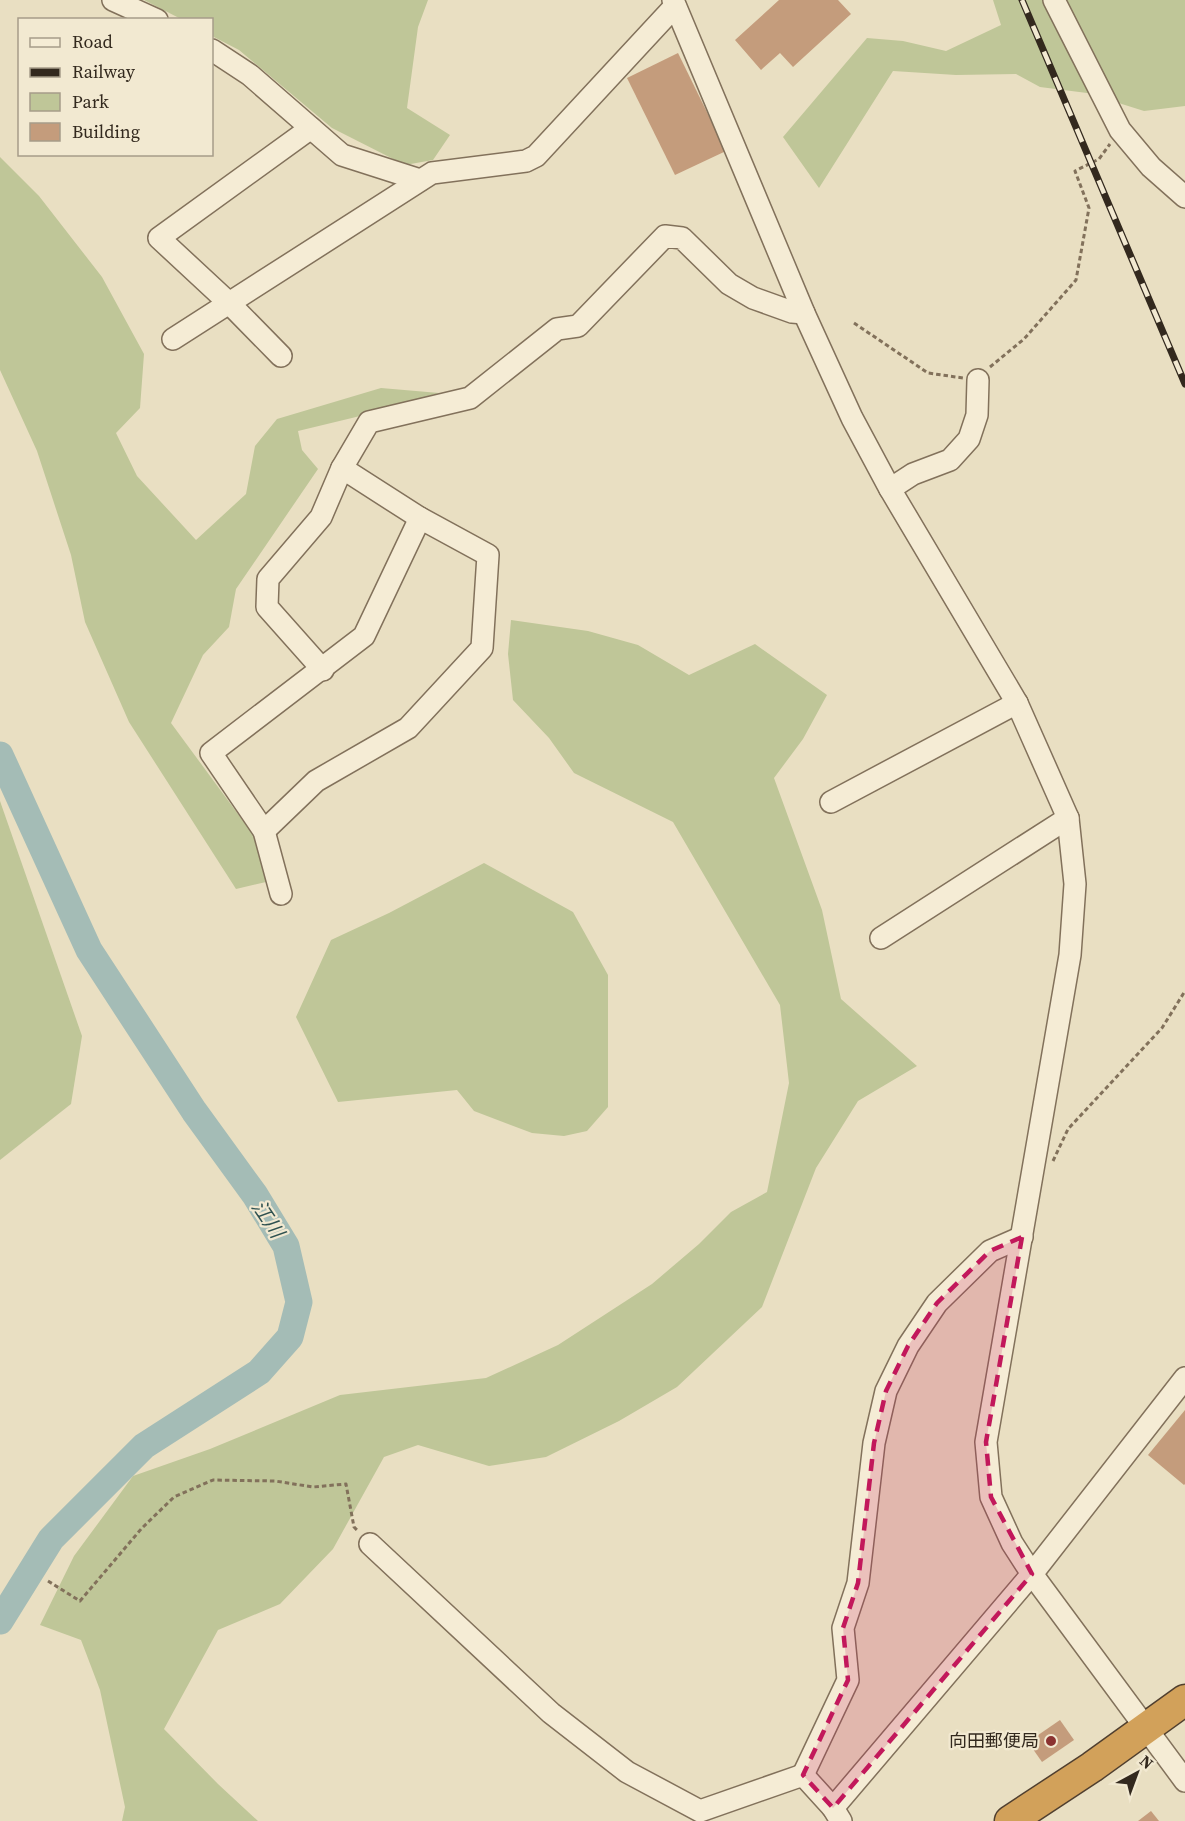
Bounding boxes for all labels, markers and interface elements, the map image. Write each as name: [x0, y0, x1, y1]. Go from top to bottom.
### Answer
legend: [18, 18, 213, 156]
text: Road: [72, 29, 113, 54]
text: Railway: [72, 59, 136, 84]
text: Park: [72, 89, 109, 114]
text: Building: [72, 119, 140, 144]
water label: 江川: [245, 1195, 292, 1245]
place label: 向田郵便局: [949, 1728, 1039, 1753]
marker: 向田郵便局: [1044, 1734, 1058, 1748]
north arrow: [1107, 1743, 1167, 1803]
text: N: [1135, 1750, 1159, 1774]

